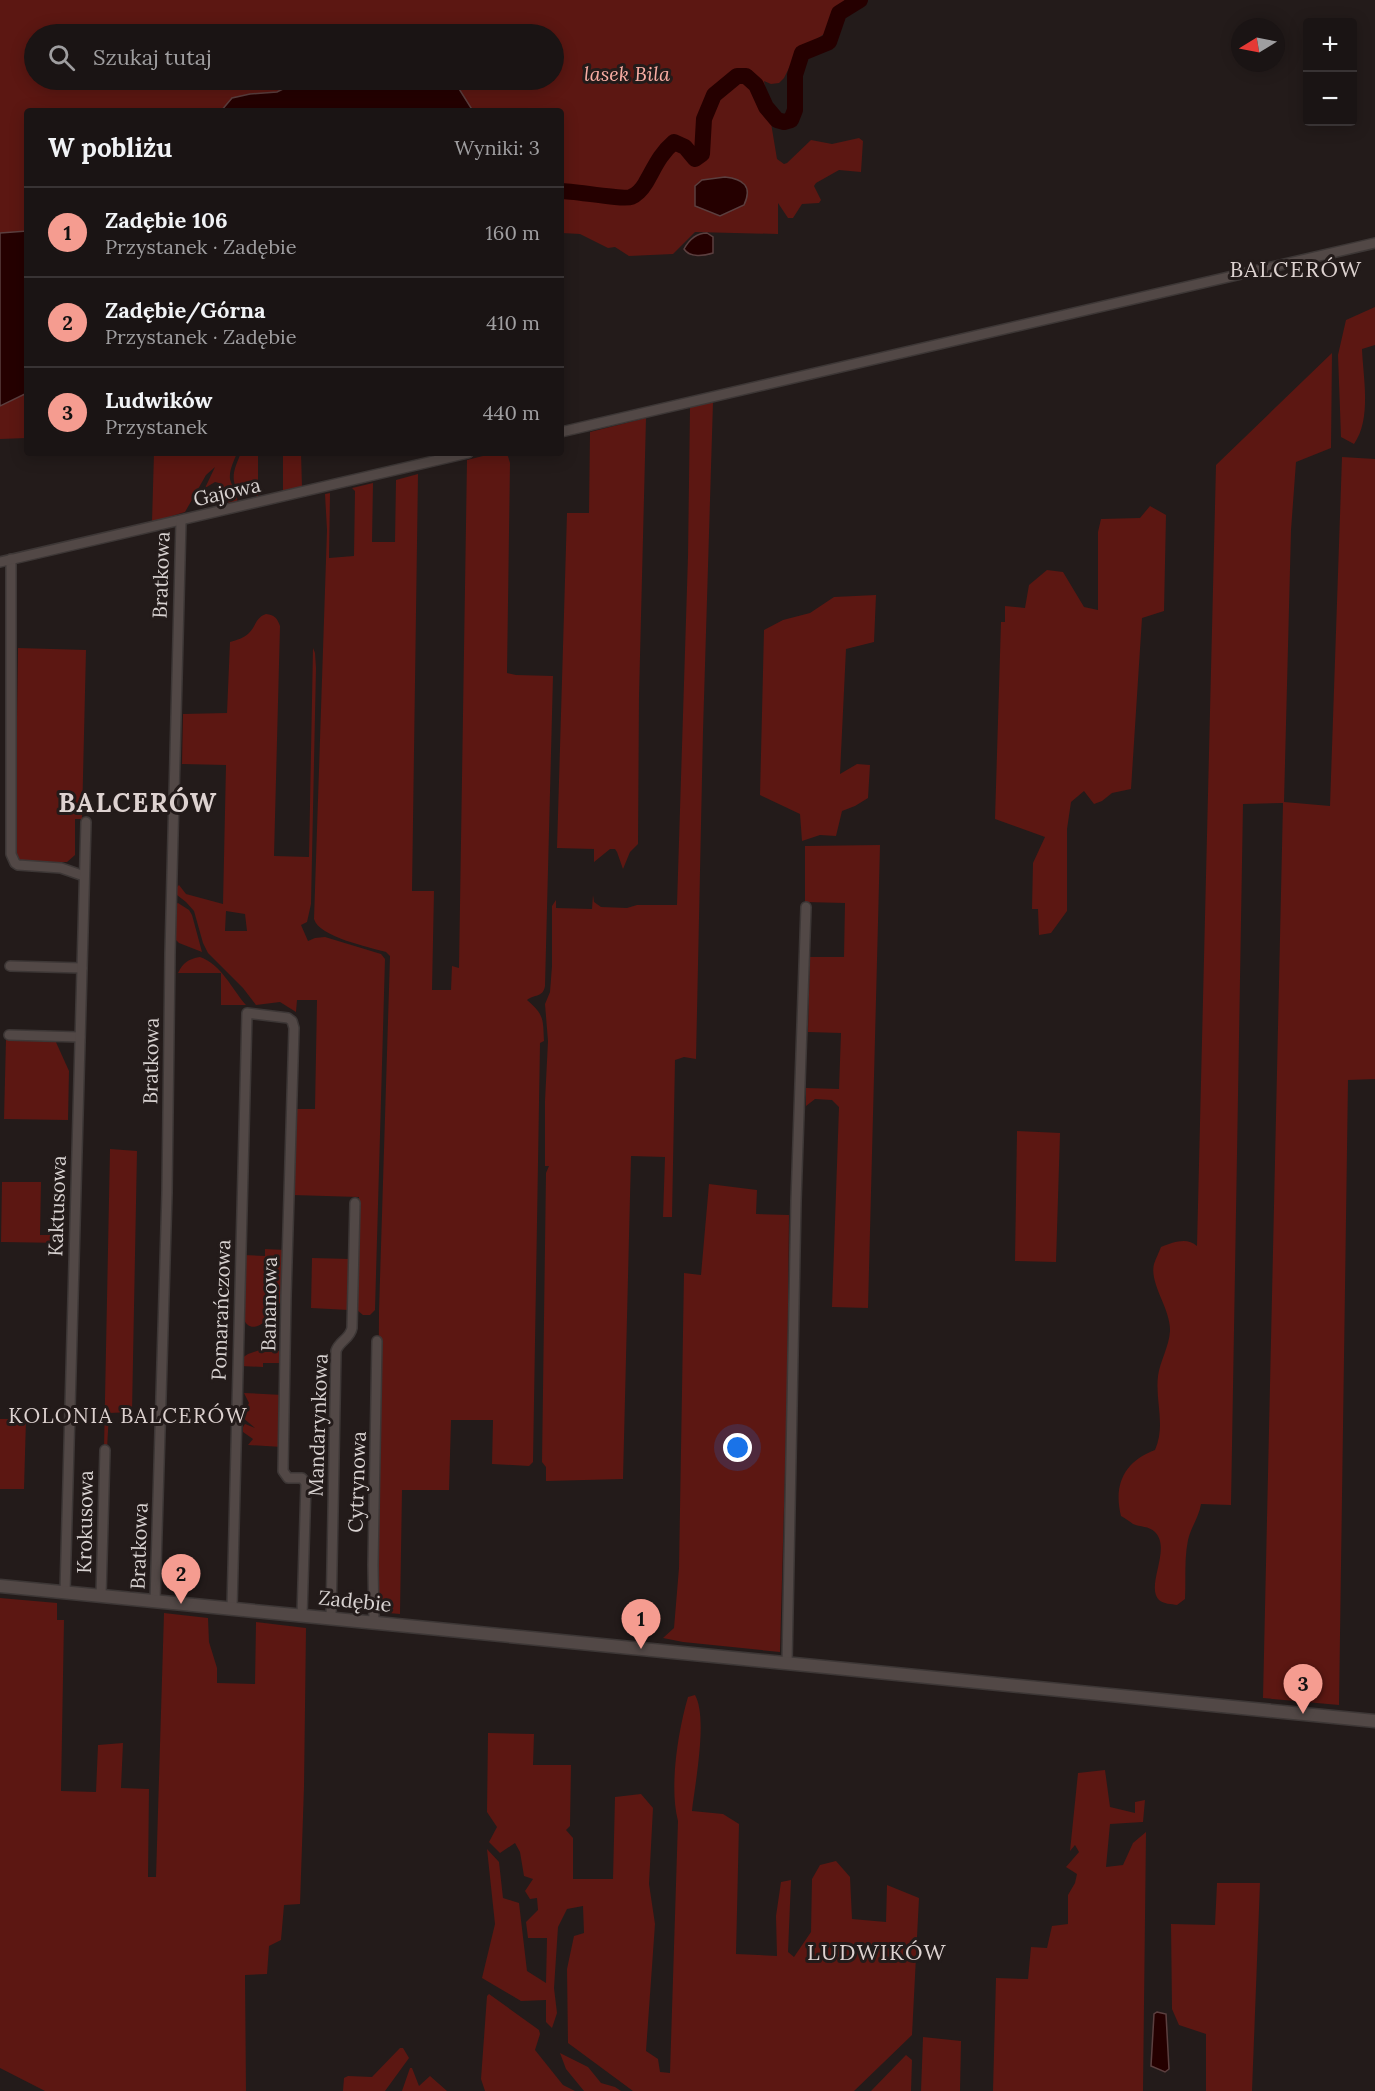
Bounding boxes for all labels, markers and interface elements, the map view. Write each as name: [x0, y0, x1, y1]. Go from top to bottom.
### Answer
north arrow: [1231, 18, 1285, 72]
map controls: [1303, 18, 1357, 126]
button: +: [1303, 18, 1357, 72]
search box: [24, 24, 564, 90]
icon: search: [45, 41, 78, 74]
text: Szukaj tutaj: [93, 43, 212, 71]
park label: lasek Bila: [584, 61, 670, 86]
button: −: [1303, 72, 1357, 126]
text: W pobliżu: [48, 131, 172, 164]
text: Wyniki: 3: [454, 135, 540, 160]
text: Zadębie 106: [105, 206, 228, 234]
text: 1: [63, 220, 72, 245]
text: 160 m: [486, 220, 540, 245]
text: Przystanek · Zadębie: [105, 234, 297, 259]
district label: BALCERÓW: [1230, 255, 1362, 283]
text: Zadębie/Górna: [105, 296, 266, 324]
text: 2: [62, 310, 73, 335]
text: 410 m: [486, 310, 540, 335]
text: Przystanek · Zadębie: [105, 324, 297, 349]
text: Ludwików: [105, 386, 212, 414]
text: 3: [62, 400, 73, 425]
text: 440 m: [483, 400, 540, 425]
text: Przystanek: [105, 414, 208, 439]
street label: Gajowa: [191, 472, 263, 511]
street label: Bratkowa: [146, 531, 175, 619]
district label: BALCERÓW: [58, 786, 218, 819]
street label: Bratkowa: [137, 1017, 164, 1105]
street label: Kaktusowa: [42, 1155, 71, 1257]
street label: Pomarańczowa: [206, 1239, 235, 1381]
street label: Bananowa: [255, 1256, 282, 1352]
street label: Mandarynkowa: [303, 1353, 332, 1497]
district label: KOLONIA BALCERÓW: [8, 1402, 248, 1429]
street label: Cytrynowa: [342, 1431, 371, 1533]
your location: [723, 1433, 752, 1462]
street label: Krokusowa: [71, 1470, 98, 1574]
street label: Bratkowa: [124, 1502, 153, 1590]
pin: 2: [162, 1554, 201, 1604]
street label: Zadębie: [317, 1584, 393, 1617]
pin: 1: [622, 1600, 660, 1649]
pin: 3: [1284, 1664, 1322, 1714]
district label: LUDWIKÓW: [807, 1938, 947, 1966]

